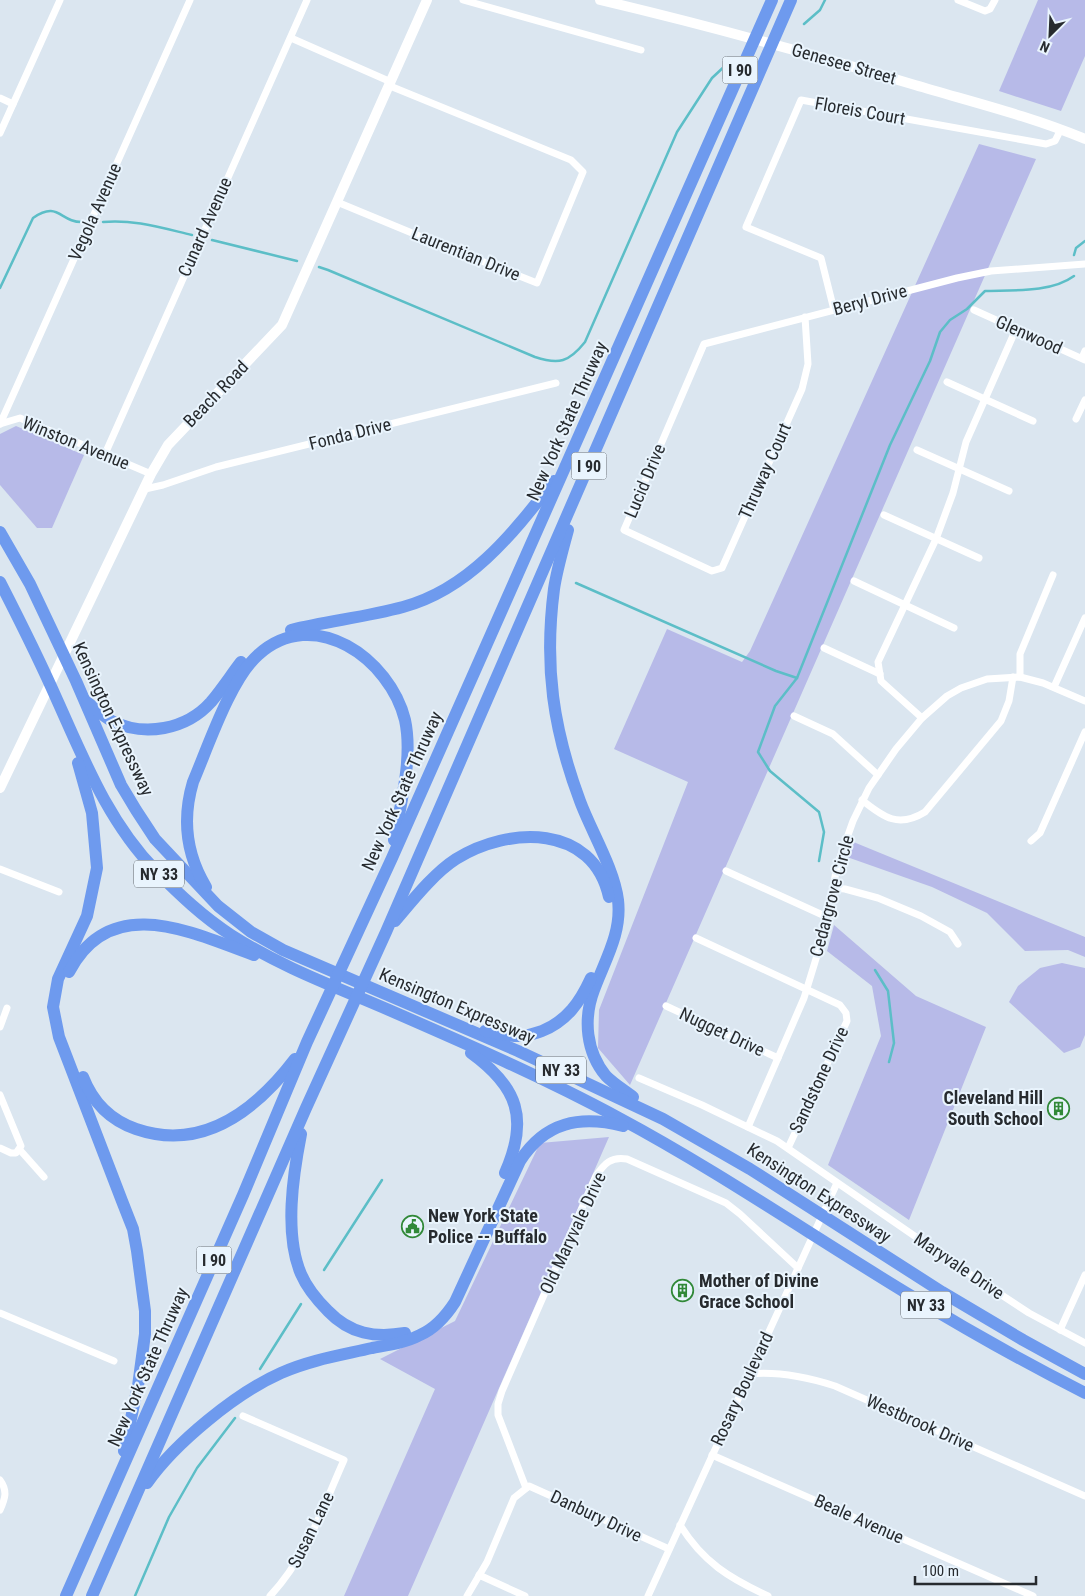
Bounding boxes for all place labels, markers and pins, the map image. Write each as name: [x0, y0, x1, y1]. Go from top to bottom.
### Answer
place label: Cleveland Hill South School: [944, 1087, 1043, 1129]
building icon: Cleveland Hill South School: [1047, 1096, 1071, 1120]
place label: New York State Police -- Buffalo: [428, 1205, 547, 1247]
public building icon: New York State Police -- Buffalo: [400, 1214, 424, 1238]
place label: Mother of Divine Grace School: [699, 1270, 819, 1312]
building icon: Mother of Divine Grace School: [671, 1279, 695, 1303]

